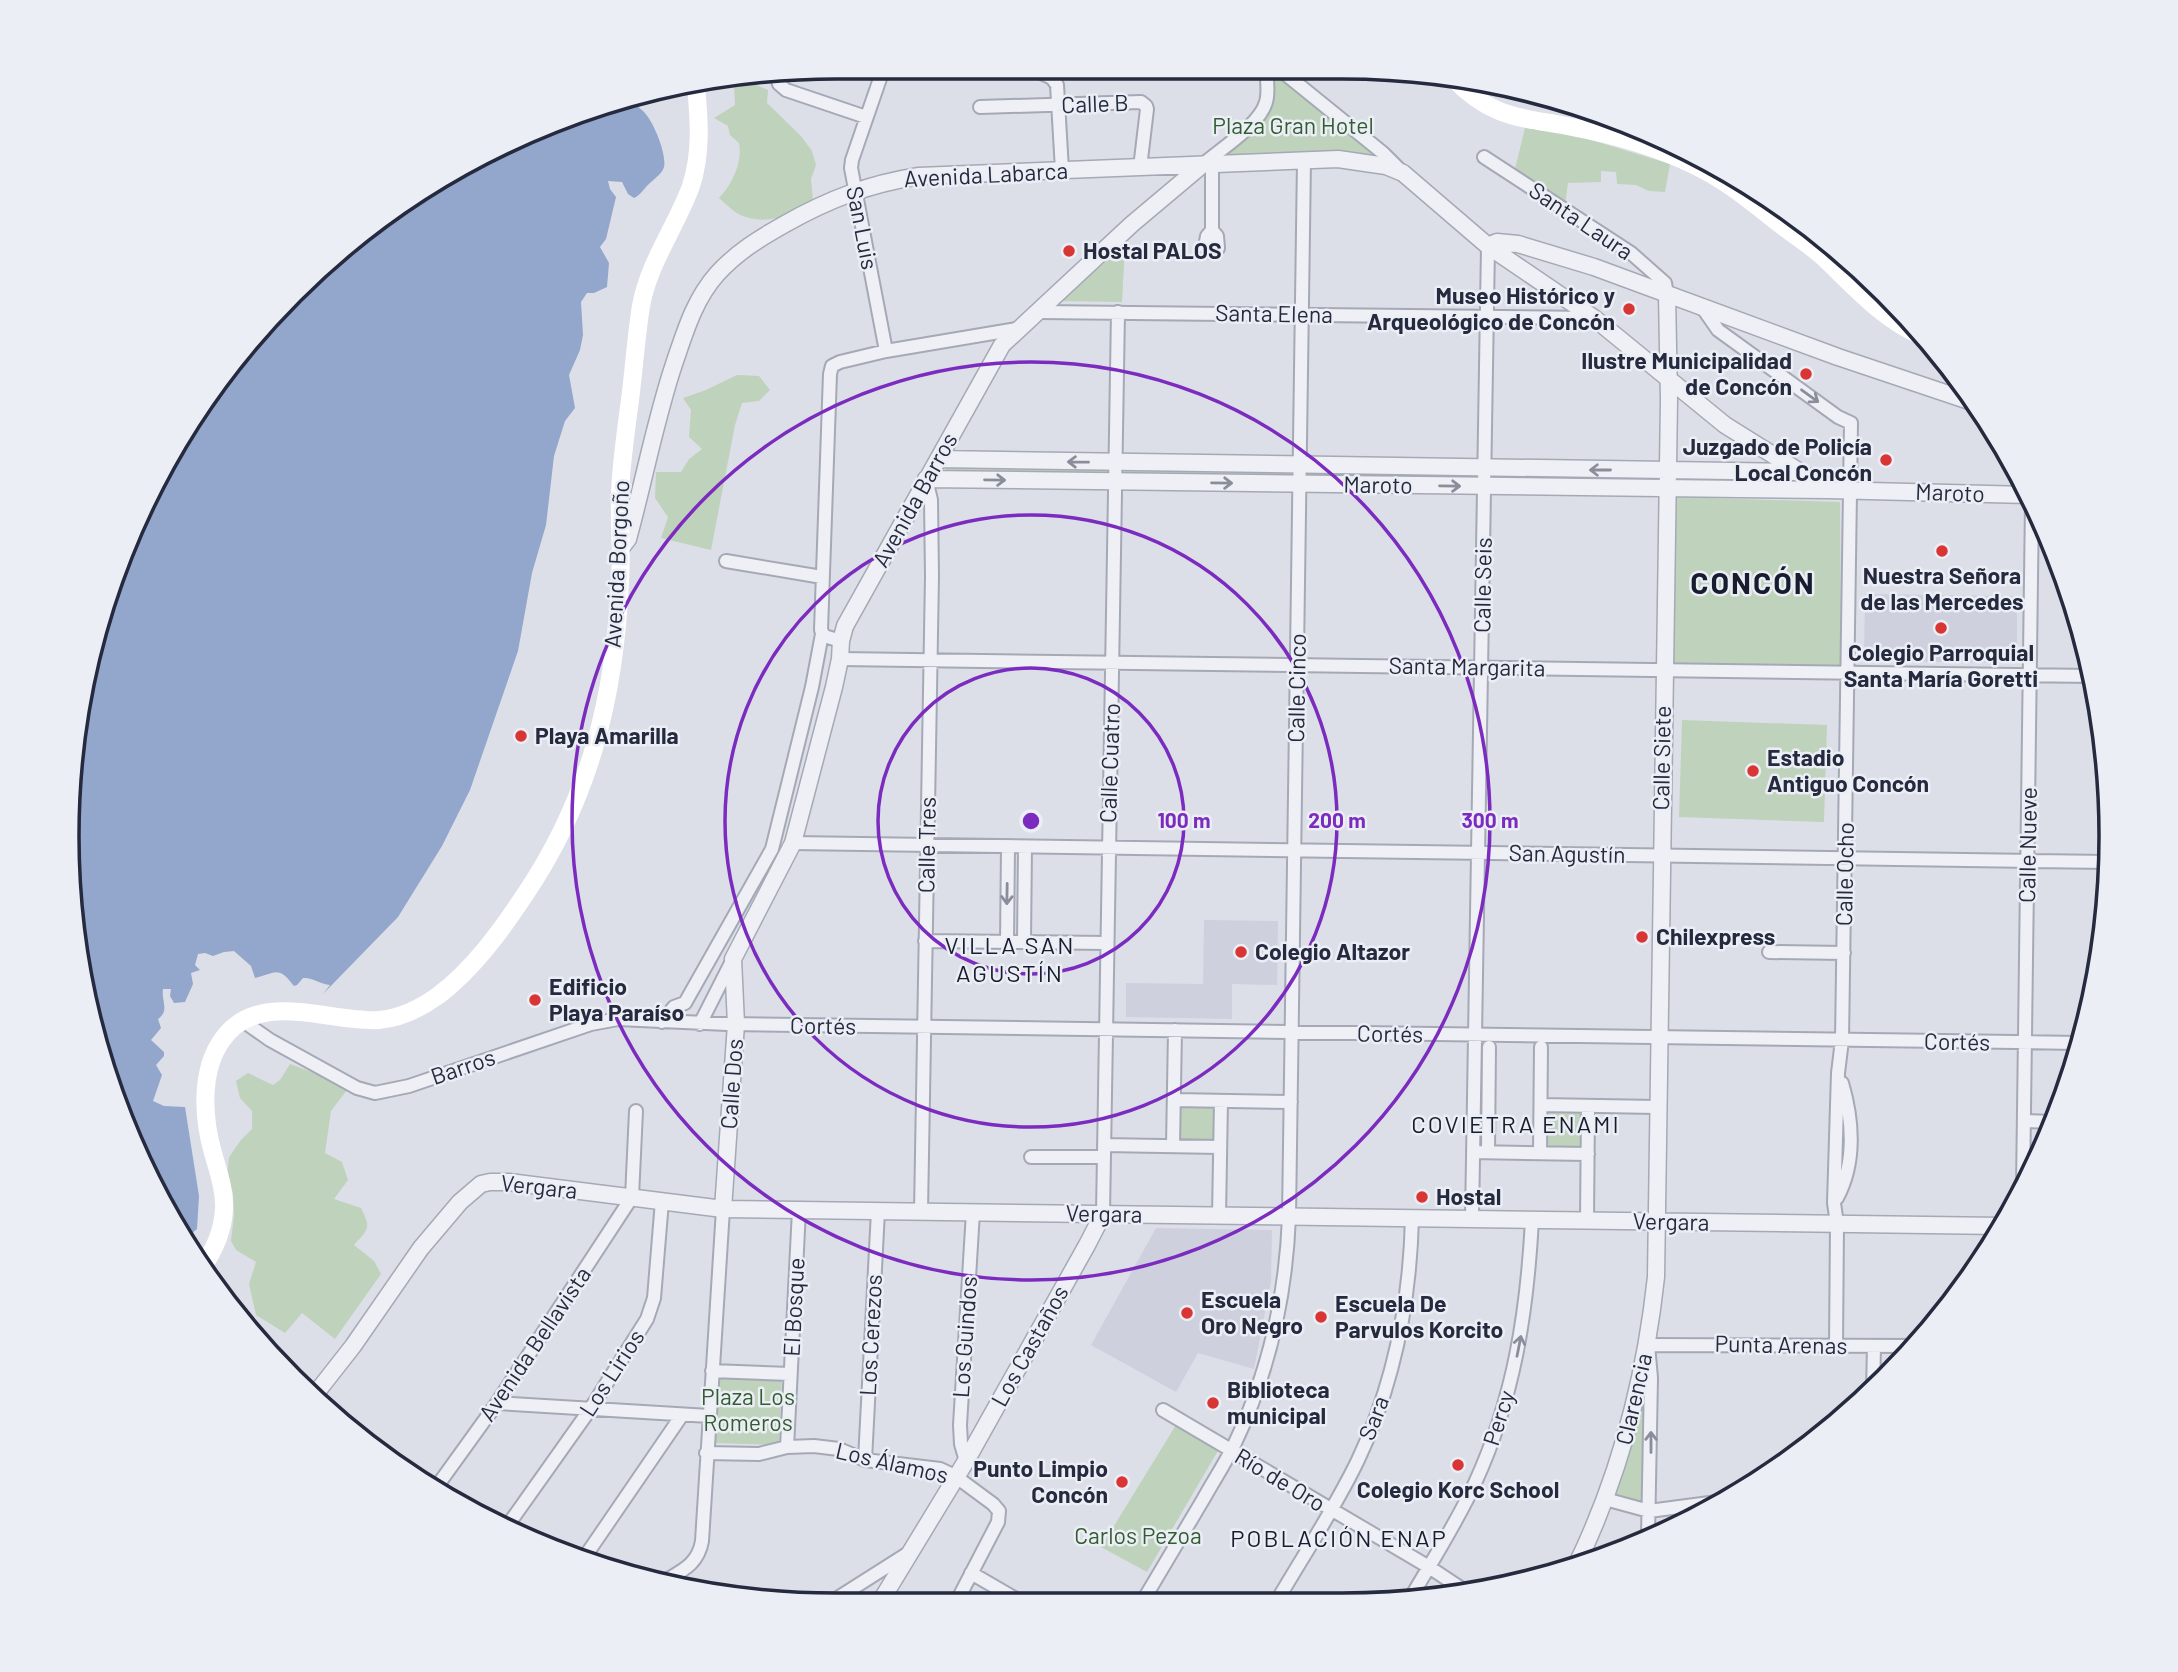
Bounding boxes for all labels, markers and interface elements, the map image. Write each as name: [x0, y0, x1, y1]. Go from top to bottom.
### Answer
street label: Calle B: [1061, 88, 1129, 118]
park label: Plaza Gran Hotel: [1212, 111, 1374, 139]
street label: Avenida Labarca: [903, 156, 1069, 192]
street label: Santa Laura: [1524, 175, 1639, 265]
street label: San Luis: [841, 184, 885, 272]
place label: Hostal PALOS: [1083, 236, 1222, 264]
marker: Hostal PALOS: [1061, 243, 1077, 259]
place label: Museo Histórico y Arqueológico de Concón: [1367, 281, 1615, 335]
street label: Santa Elena: [1215, 298, 1333, 328]
marker: Museo Histórico y Arqueológico de Concón: [1621, 301, 1637, 317]
place label: Ilustre Municipalidad de Concón: [1581, 346, 1792, 400]
marker: Ilustre Municipalidad de Concón: [1798, 366, 1814, 382]
one-way arrow: [1800, 389, 1819, 403]
street label: Avenida Barros: [866, 427, 963, 572]
place label: Juzgado de Policía Local Concón: [1683, 432, 1872, 486]
marker: Juzgado de Policía Local Concón: [1878, 452, 1894, 468]
one-way arrow: [1067, 455, 1090, 468]
one-way arrow: [1588, 463, 1611, 476]
street label: Maroto: [1343, 469, 1413, 499]
one-way arrow: [983, 473, 1006, 487]
one-way arrow: [1210, 476, 1233, 490]
street label: Maroto: [1915, 477, 1985, 507]
street label: Avenida Borgoño: [598, 479, 634, 649]
one-way arrow: [1438, 479, 1461, 493]
street label: Calle Seis: [1467, 537, 1497, 633]
marker: Nuestra Señora de las Mercedes: [1934, 543, 1950, 559]
place label: Nuestra Señora de las Mercedes: [1860, 561, 2024, 615]
district label: CONCÓN: [1690, 564, 1816, 600]
marker: Colegio Parroquial Santa María Goretti: [1933, 620, 1949, 636]
street label: Calle Cinco: [1281, 633, 1311, 743]
place label: Colegio Parroquial Santa María Goretti: [1844, 638, 2038, 692]
street label: Santa Margarita: [1388, 651, 1546, 681]
street label: Calle Cuatro: [1093, 702, 1125, 823]
street label: Calle Siete: [1646, 705, 1676, 811]
place label: Playa Amarilla: [535, 721, 679, 749]
marker: Playa Amarilla: [513, 728, 529, 744]
place label: Estadio Antiguo Concón: [1767, 743, 1929, 797]
marker: Estadio Antiguo Concón: [1745, 763, 1761, 779]
street label: Calle Nueve: [2012, 787, 2042, 903]
street label: Calle Tres: [911, 797, 941, 893]
text: 100 m: [1157, 807, 1211, 832]
text: 200 m: [1308, 807, 1366, 832]
text: 300 m: [1461, 807, 1519, 832]
centre of rings: [1019, 809, 1043, 833]
street label: Calle Ocho: [1829, 822, 1859, 926]
street label: San Agustín: [1508, 838, 1626, 868]
one-way arrow: [1001, 883, 1014, 906]
place label: Chilexpress: [1656, 922, 1775, 950]
marker: Chilexpress: [1634, 929, 1650, 945]
district label: VILLA SAN AGUSTÍN: [945, 930, 1075, 987]
place label: Colegio Altazor: [1255, 937, 1410, 965]
marker: Colegio Altazor: [1233, 944, 1249, 960]
place label: Edificio Playa Paraíso: [549, 972, 684, 1026]
marker: Edificio Playa Paraíso: [527, 992, 543, 1008]
street label: Cortés: [790, 1010, 856, 1040]
street label: Cortés: [1357, 1018, 1423, 1048]
street label: Cortés: [1924, 1026, 1990, 1056]
street label: Calle Dos: [714, 1038, 748, 1130]
street label: Barros: [427, 1042, 499, 1090]
district label: COVIETRA ENAMI: [1411, 1109, 1621, 1138]
street label: Vergara: [499, 1168, 579, 1204]
place label: Hostal: [1436, 1182, 1501, 1210]
marker: Hostal: [1414, 1189, 1430, 1205]
street label: Vergara: [1065, 1198, 1143, 1228]
street label: Vergara: [1632, 1206, 1710, 1236]
street label: El Bosque: [776, 1257, 810, 1357]
street label: Avenida Bellavista: [472, 1261, 596, 1426]
street label: Los Cerezos: [853, 1273, 887, 1397]
street label: Los Guindos: [946, 1275, 982, 1399]
street label: Los Castaños: [984, 1280, 1074, 1411]
place label: Escuela Oro Negro: [1201, 1285, 1303, 1339]
place label: Escuela De Parvulos Korcito: [1335, 1289, 1503, 1343]
marker: Escuela Oro Negro: [1179, 1305, 1195, 1321]
marker: Escuela De Parvulos Korcito: [1313, 1309, 1329, 1325]
street label: Los Lirios: [573, 1324, 650, 1421]
street label: Punta Arenas: [1714, 1329, 1848, 1359]
one-way arrow: [1513, 1335, 1527, 1358]
street label: Clarencia: [1609, 1350, 1657, 1447]
place label: Biblioteca municipal: [1227, 1375, 1330, 1429]
park label: Plaza Los Romeros: [701, 1382, 795, 1436]
street label: Percy: [1476, 1386, 1520, 1449]
street label: Sara: [1352, 1392, 1394, 1444]
marker: Biblioteca municipal: [1205, 1395, 1221, 1411]
one-way arrow: [1644, 1431, 1658, 1454]
street label: Los Álamos: [833, 1435, 951, 1489]
street label: Río de Oro: [1230, 1441, 1331, 1517]
place label: Punto Limpio Concón: [973, 1454, 1108, 1508]
marker: Colegio Korc School: [1450, 1457, 1466, 1473]
marker: Punto Limpio Concón: [1114, 1474, 1130, 1490]
place label: Colegio Korc School: [1357, 1475, 1559, 1503]
park label: Carlos Pezoa: [1074, 1521, 1202, 1549]
district label: POBLACIÓN ENAP: [1230, 1523, 1448, 1552]

